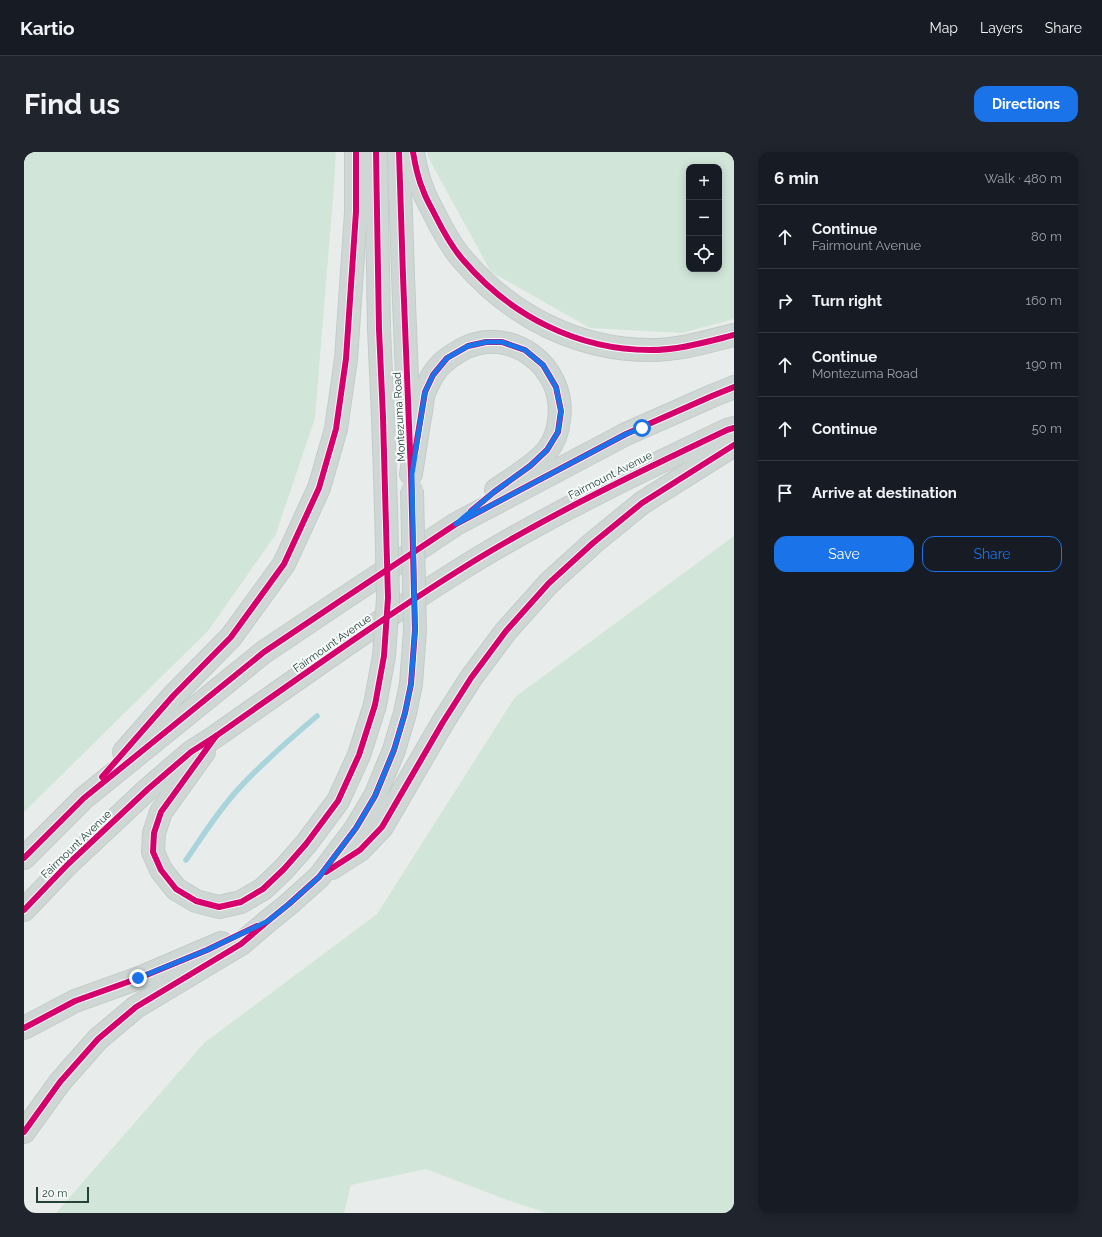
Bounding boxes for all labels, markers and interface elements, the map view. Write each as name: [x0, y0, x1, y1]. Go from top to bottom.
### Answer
text: Kartio: [20, 17, 75, 39]
text: Map: [930, 20, 958, 36]
text: Layers: [980, 20, 1023, 36]
text: Share: [1045, 20, 1082, 36]
button: Directions: [974, 86, 1078, 122]
text: Find us: [24, 88, 120, 121]
map controls: [686, 164, 722, 272]
button: +: [686, 164, 722, 200]
text: 6 min: [774, 168, 819, 188]
text: Walk · 480 m: [984, 171, 1062, 186]
button: −: [686, 200, 722, 236]
text: Continue: [812, 220, 877, 238]
icon: ahead: [774, 226, 796, 248]
text: 80 m: [1031, 229, 1062, 244]
button: locate: [686, 236, 722, 272]
text: Fairmount Avenue: [812, 238, 921, 253]
icon: right: [774, 290, 796, 312]
text: Turn right: [812, 292, 882, 310]
text: 160 m: [1025, 293, 1062, 308]
text: Continue: [812, 348, 877, 366]
icon: ahead: [774, 354, 796, 376]
text: 190 m: [1026, 357, 1062, 372]
text: Montezuma Road: [812, 366, 918, 381]
street label: Montezuma Road: [391, 372, 408, 462]
icon: ahead: [774, 418, 796, 440]
route start: [633, 419, 651, 437]
text: Continue: [812, 420, 877, 438]
text: 50 m: [1032, 421, 1062, 436]
street label: Fairmount Avenue: [566, 448, 655, 502]
icon: arrive: [774, 482, 796, 504]
text: Arrive at destination: [812, 484, 957, 502]
button: Save: [774, 536, 914, 572]
button: Share: [922, 536, 1062, 572]
street label: Fairmount Avenue: [291, 611, 374, 675]
street label: Fairmount Avenue: [39, 807, 114, 881]
route end: [129, 969, 147, 987]
scale bar: [36, 1185, 89, 1204]
text: 20 m: [42, 1187, 67, 1200]

